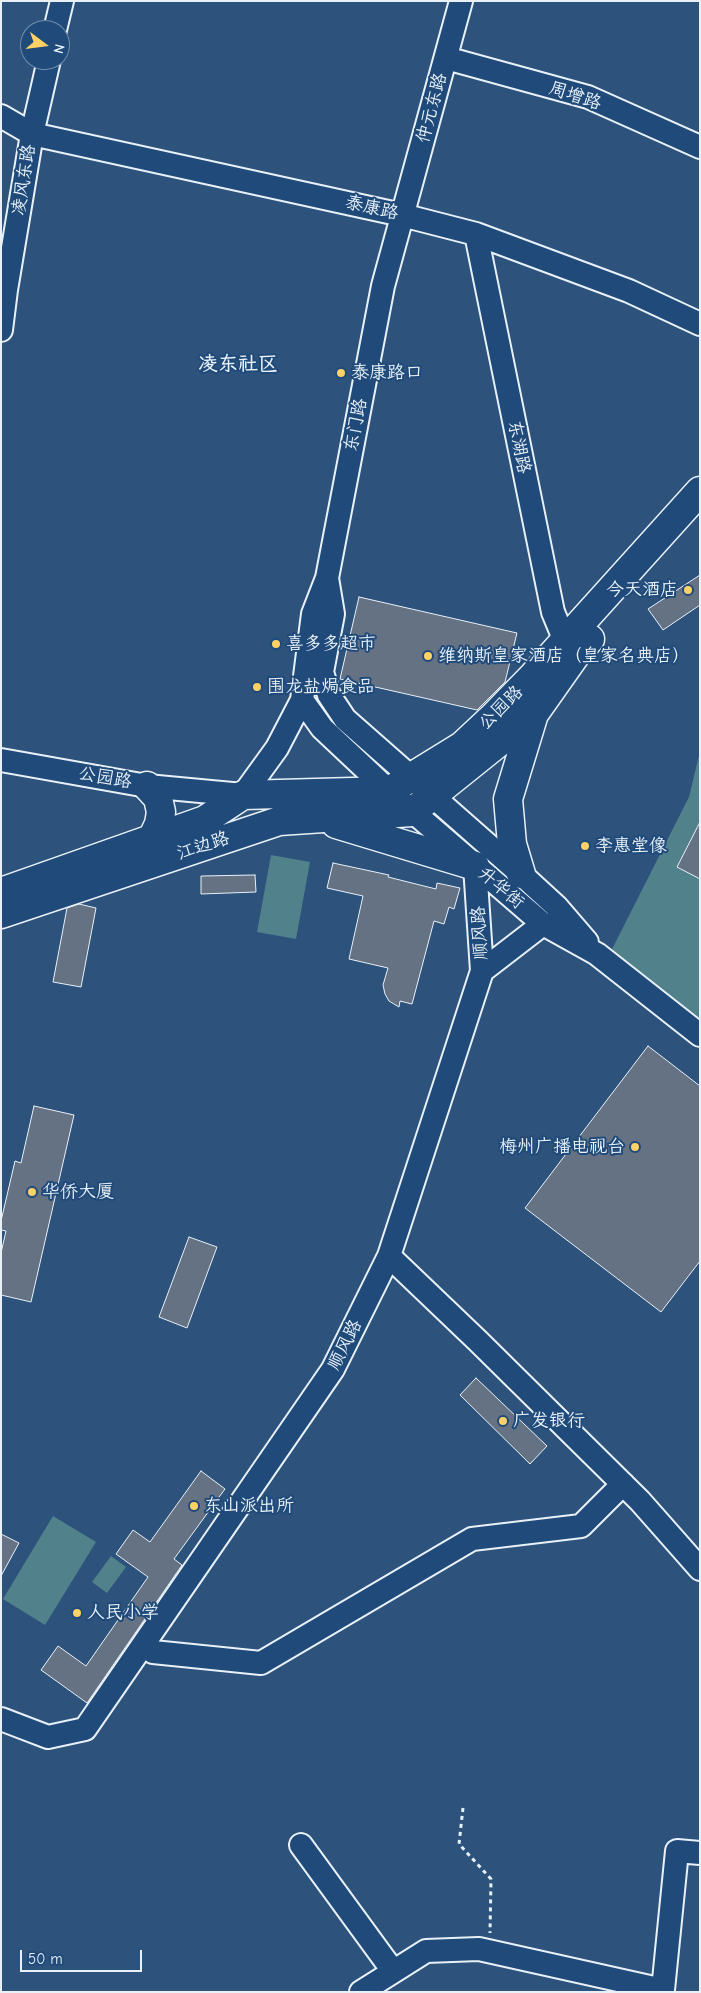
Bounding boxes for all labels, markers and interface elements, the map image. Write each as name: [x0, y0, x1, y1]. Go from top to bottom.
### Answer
north arrow: [20, 20, 70, 70]
text: N: [50, 42, 68, 55]
street label: 仲元东路: [412, 70, 452, 146]
street label: 周增路: [546, 77, 604, 115]
street label: 凌风东路: [8, 143, 40, 217]
street label: 泰康路: [343, 191, 401, 225]
district label: 凌东社区: [198, 352, 278, 376]
place label: 泰康路口: [351, 362, 423, 384]
marker: 泰康路口: [335, 367, 347, 379]
street label: 东门路: [340, 396, 372, 454]
street label: 东湖路: [503, 418, 535, 476]
place label: 今天酒店: [606, 579, 678, 601]
marker: 今天酒店: [682, 584, 694, 596]
place label: 喜多多超市: [286, 633, 376, 655]
marker: 喜多多超市: [270, 638, 282, 650]
place label: 维纳斯皇家酒店（皇家名典店）: [438, 645, 690, 667]
marker: 维纳斯皇家酒店（皇家名典店）: [422, 650, 434, 662]
place label: 围龙盐焗食品: [267, 676, 375, 698]
marker: 围龙盐焗食品: [251, 681, 263, 693]
street label: 公园路: [474, 681, 528, 735]
street label: 公园路: [77, 763, 133, 793]
street label: 江边路: [174, 827, 232, 865]
place label: 李惠堂像: [595, 835, 667, 857]
marker: 李惠堂像: [579, 840, 591, 852]
street label: 升华街: [473, 862, 529, 914]
street label: 顺风路: [468, 905, 492, 961]
place label: 梅州广播电视台: [499, 1136, 625, 1158]
marker: 梅州广播电视台: [629, 1141, 641, 1153]
place label: 华侨大厦: [42, 1181, 114, 1203]
marker: 华侨大厦: [26, 1186, 38, 1198]
street label: 顺风路: [323, 1316, 367, 1374]
place label: 广发银行: [513, 1410, 585, 1432]
marker: 广发银行: [497, 1415, 509, 1427]
place label: 东山派出所: [204, 1495, 294, 1517]
marker: 东山派出所: [188, 1500, 200, 1512]
place label: 人民小学: [87, 1602, 159, 1624]
marker: 人民小学: [71, 1607, 83, 1619]
scale bar: [22, 1940, 145, 1972]
text: 50 m: [28, 1950, 63, 1968]

